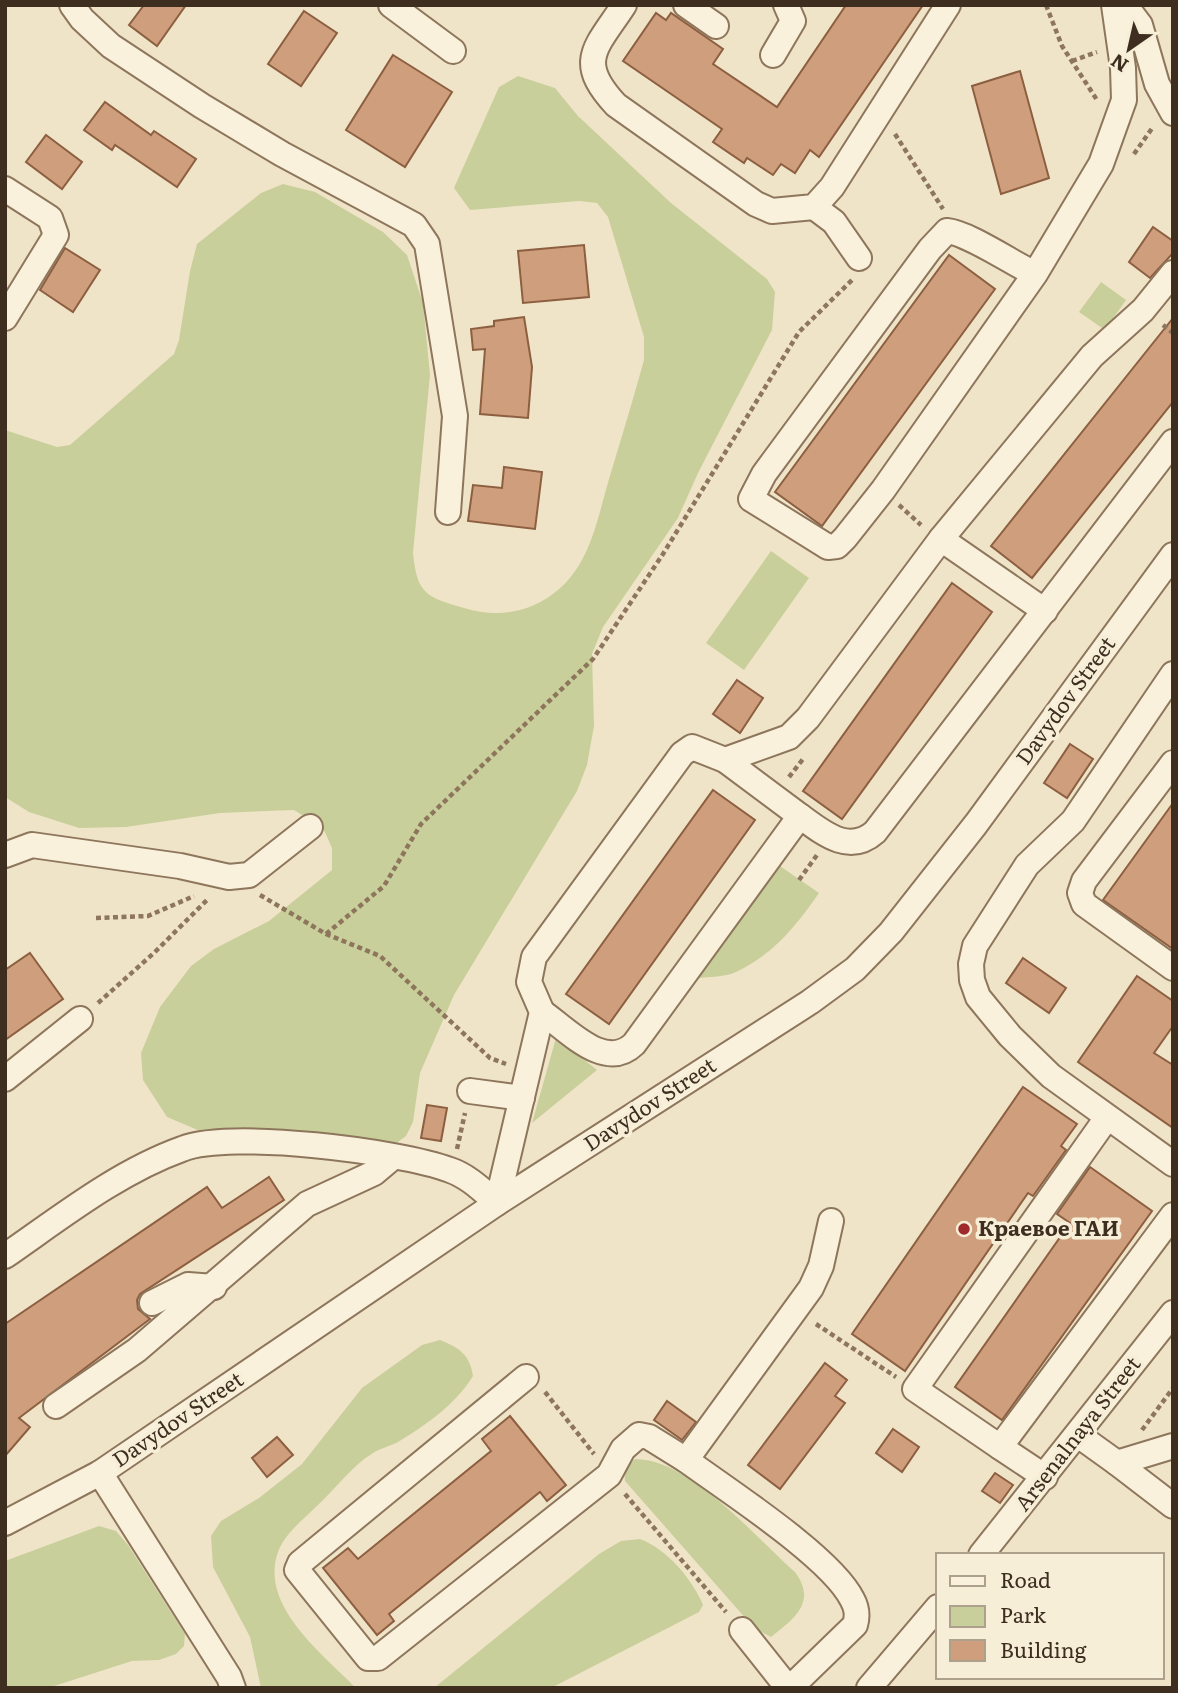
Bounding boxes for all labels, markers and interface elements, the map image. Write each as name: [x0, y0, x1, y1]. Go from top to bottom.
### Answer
north arrow: [1094, 14, 1164, 84]
text: N: [1104, 48, 1133, 80]
street label: Davydov Street: [1007, 629, 1121, 770]
street label: Davydov Street: [576, 1048, 721, 1157]
place label: Краевое ГАИ: [978, 1211, 1119, 1242]
marker: Краевое ГАИ: [956, 1221, 972, 1237]
street label: Arsenalnaya Street: [1006, 1348, 1147, 1516]
street label: Davydov Street: [105, 1362, 249, 1473]
legend: [936, 1553, 1164, 1679]
text: Road: [1000, 1563, 1051, 1594]
text: Park: [1000, 1598, 1046, 1629]
text: Building: [1000, 1633, 1087, 1664]

